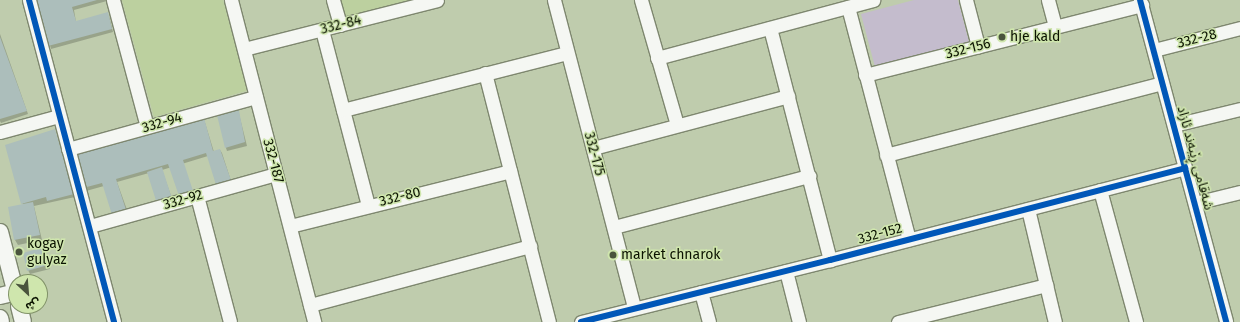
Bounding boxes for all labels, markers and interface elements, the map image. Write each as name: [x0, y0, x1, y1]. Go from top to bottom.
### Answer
street label: 332-84: [319, 12, 363, 38]
street label: 332-28: [1175, 26, 1219, 52]
place label: hje kald: [1010, 29, 1060, 45]
marker: hje kald: [997, 32, 1007, 42]
street label: 332-156: [944, 35, 992, 63]
street label: شەقامی ڕێبەند ئازاد: [1173, 104, 1217, 212]
street label: 332-94: [140, 109, 184, 137]
street label: 332-175: [580, 130, 608, 178]
street label: 332-187: [259, 137, 287, 185]
street label: 332-80: [378, 184, 422, 210]
street label: 332-92: [161, 186, 205, 214]
street label: 332-152: [856, 220, 904, 248]
place label: kogay gulyaz: [27, 236, 67, 268]
marker: kogay gulyaz: [14, 247, 24, 257]
place label: market chnarok: [621, 247, 720, 263]
marker: market chnarok: [608, 250, 618, 260]
north arrow: [8, 274, 48, 314]
text: ش: [23, 295, 43, 313]

